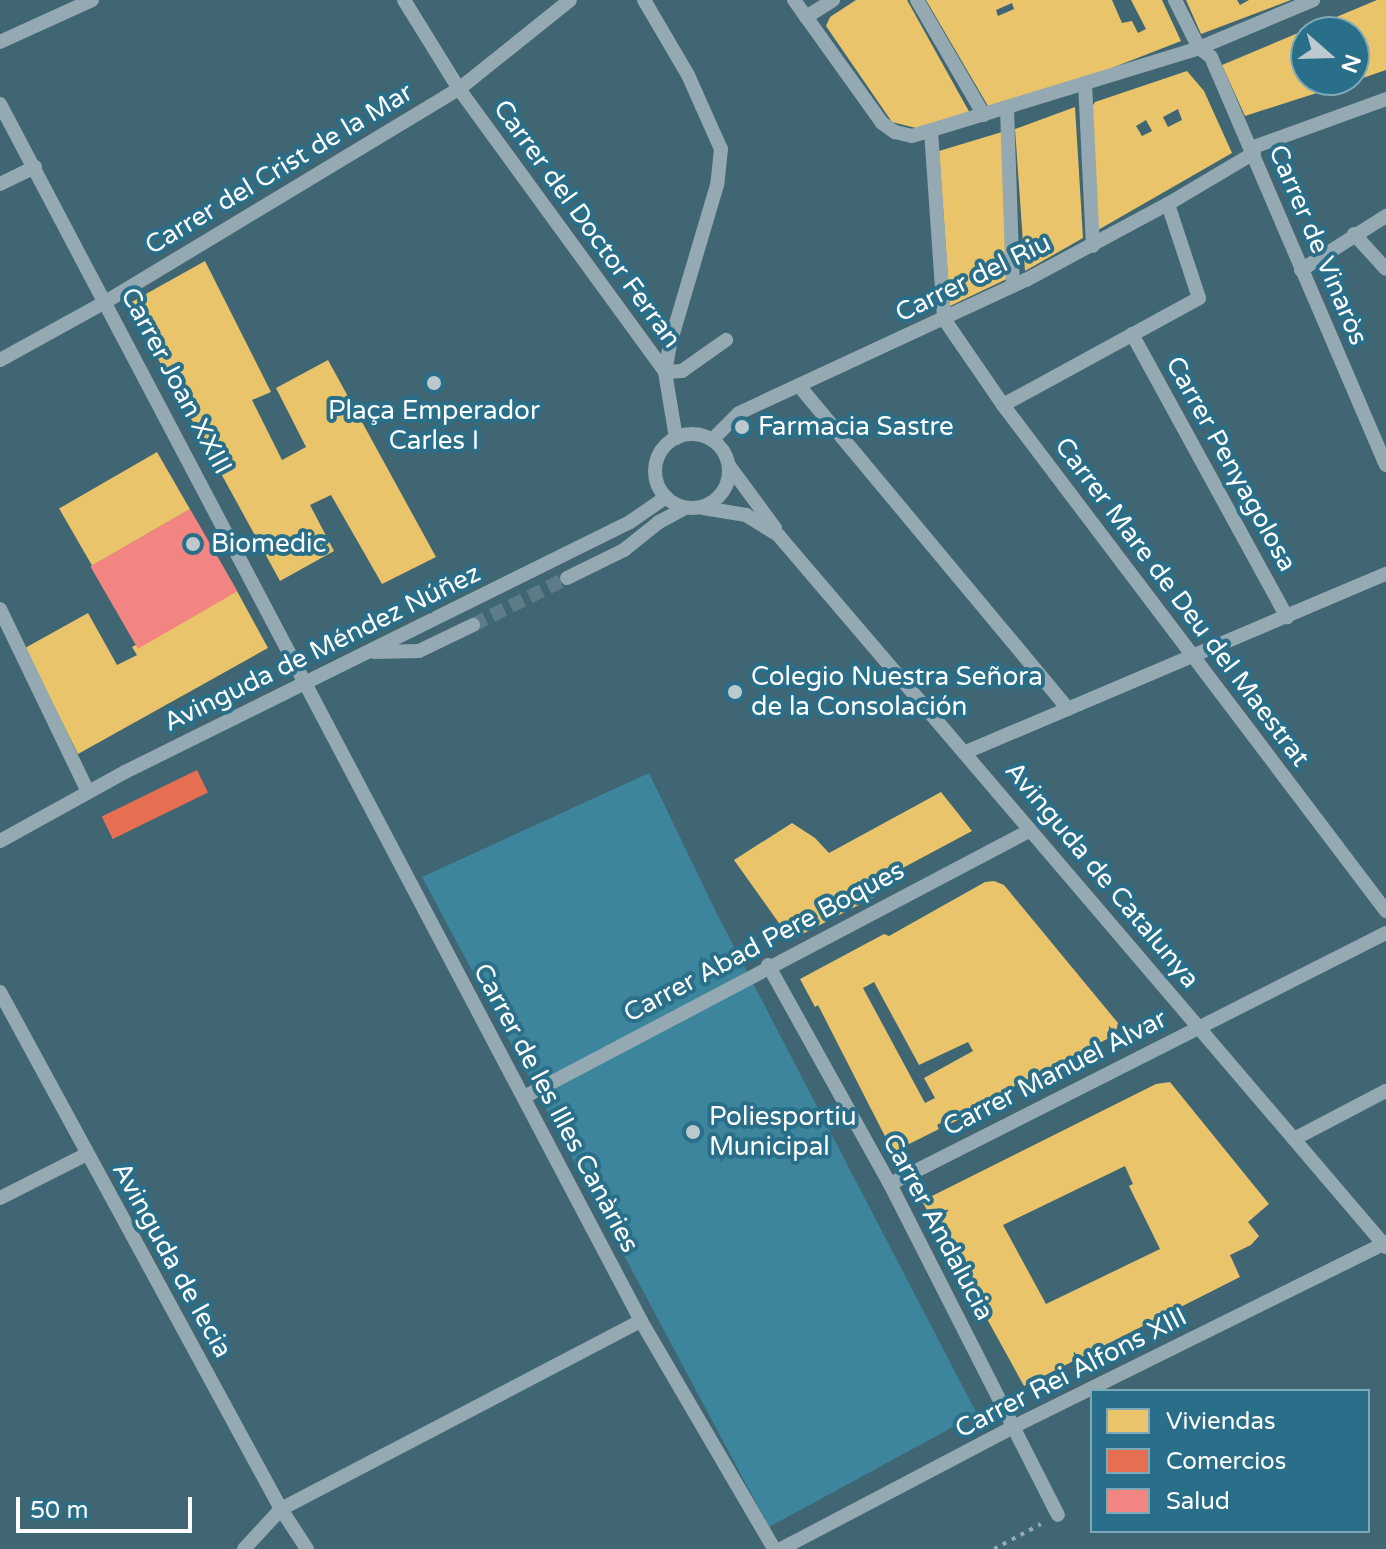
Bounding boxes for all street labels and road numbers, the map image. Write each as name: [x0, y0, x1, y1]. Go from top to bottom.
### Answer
street label: Carrer del Crist de la Mar: [139, 77, 419, 261]
street label: Carrer del Doctor Ferran: [487, 94, 687, 354]
street label: Carrer de Vinaròs: [1262, 140, 1374, 350]
street label: Carrer del Riu: [890, 227, 1056, 329]
street label: Carrer Joan XXIII: [114, 282, 238, 480]
street label: Carrer Penyagolosa: [1159, 351, 1303, 577]
street label: Carrer Mare de Deu del Maestrat: [1048, 431, 1316, 773]
street label: Avinguda de Méndez Núñez: [159, 558, 485, 738]
street label: Avinguda de Catalunya: [998, 756, 1206, 994]
street label: Carrer Abad Pere Boques: [618, 855, 910, 1029]
street label: Carrer de les Illes Canàries: [466, 958, 646, 1258]
street label: Carrer Manuel Alvar: [938, 1003, 1172, 1143]
street label: Carrer Andalucia: [876, 1128, 1000, 1326]
street label: Avinguda de lecia: [105, 1157, 239, 1363]
street label: Carrer Rei Alfons XIII: [950, 1301, 1192, 1445]

